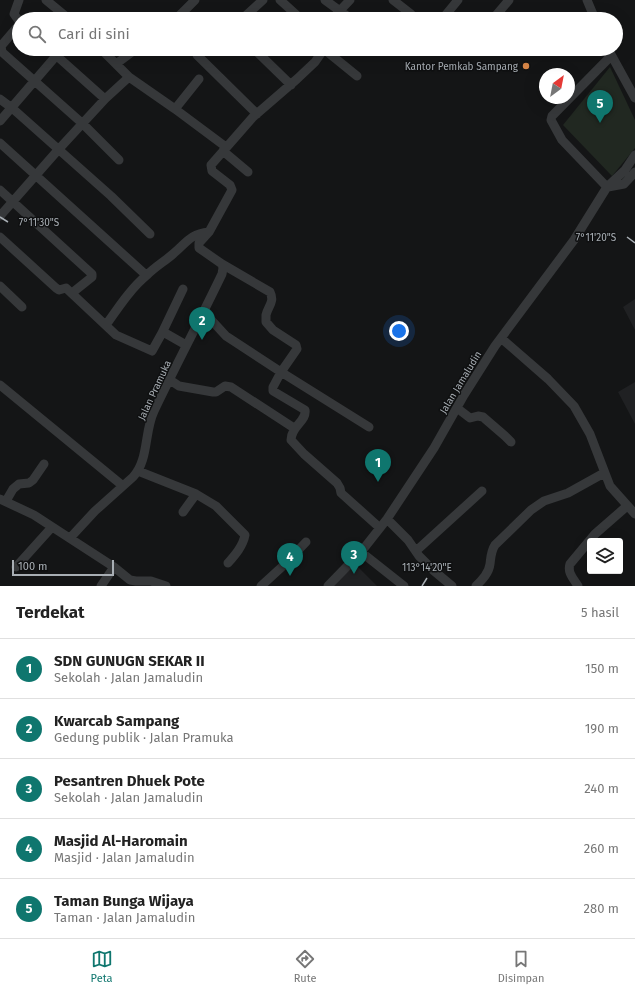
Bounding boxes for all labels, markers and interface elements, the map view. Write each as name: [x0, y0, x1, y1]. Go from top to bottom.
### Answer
search box: [12, 12, 623, 56]
icon: search: [26, 23, 48, 45]
text: Cari di sini: [58, 25, 130, 43]
place label: Kantor Pemkab Sampang: [405, 61, 519, 73]
marker: Kantor Pemkab Sampang: [521, 61, 531, 71]
north arrow: [539, 68, 575, 104]
pin: 5: [587, 90, 613, 123]
text: 7°11'30"S: [19, 217, 60, 229]
text: 7°11'20"S: [576, 232, 617, 244]
pin: 2: [189, 307, 215, 340]
your location: [389, 321, 409, 341]
street label: Jalan Jamaludin: [437, 349, 484, 416]
street label: Jalan Pramuka: [136, 359, 174, 422]
pin: 1: [365, 449, 391, 482]
map controls: [587, 538, 623, 574]
button: layers: [587, 538, 623, 574]
pin: 3: [341, 541, 367, 574]
pin: 4: [277, 543, 303, 576]
scale bar: [12, 558, 114, 577]
text: 100 m: [18, 560, 47, 573]
text: 113°14'20"E: [402, 562, 452, 574]
text: Terdekat: [16, 602, 85, 623]
text: 5 hasil: [581, 605, 619, 620]
text: SDN GUNUGN SEKAR II: [54, 652, 205, 670]
text: 1: [26, 661, 32, 676]
text: 150 m: [585, 661, 619, 676]
text: Sekolah · Jalan Jamaludin: [54, 670, 203, 685]
text: Kwarcab Sampang: [54, 712, 179, 730]
text: 2: [26, 721, 32, 736]
text: 190 m: [585, 721, 619, 736]
text: Gedung publik · Jalan Pramuka: [54, 730, 234, 745]
text: Pesantren Dhuek Pote: [54, 772, 205, 790]
text: 3: [26, 781, 32, 796]
text: 240 m: [584, 781, 619, 796]
text: Sekolah · Jalan Jamaludin: [54, 790, 203, 805]
text: Masjid Al-Haromain: [54, 832, 188, 850]
text: 4: [25, 841, 33, 856]
text: 260 m: [584, 841, 619, 856]
text: Masjid · Jalan Jamaludin: [54, 850, 195, 865]
text: Taman Bunga Wijaya: [54, 892, 194, 910]
text: 5: [26, 901, 32, 916]
text: 280 m: [584, 901, 619, 916]
text: Taman · Jalan Jamaludin: [54, 910, 195, 925]
tab: Peta: [91, 948, 113, 985]
tab: Rute: [294, 948, 317, 985]
tab: Disimpan: [498, 948, 544, 985]

